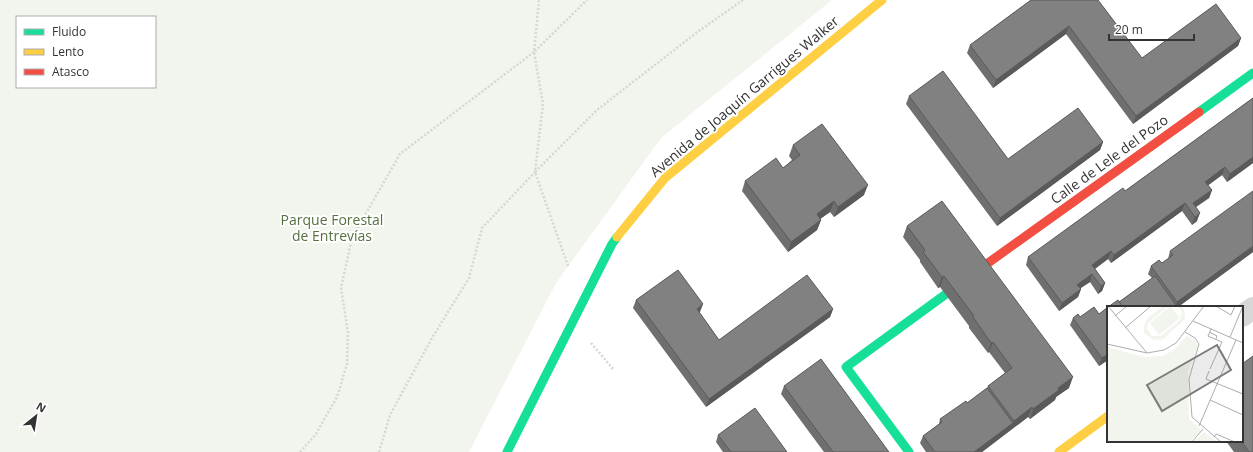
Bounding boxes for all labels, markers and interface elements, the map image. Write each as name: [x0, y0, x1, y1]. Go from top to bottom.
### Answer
street label: Avenida de Joaquín Garrigues Walker: [646, 11, 843, 181]
legend: [16, 16, 156, 88]
scale bar: [1109, 16, 1194, 42]
text: 20 m: [1115, 21, 1143, 38]
text: Fluido: [52, 23, 86, 40]
text: Lento: [52, 43, 84, 60]
text: Atasco: [52, 63, 89, 80]
street label: Calle de Lele del Pozo: [1046, 110, 1172, 208]
park label: Parque Forestal de Entrevías: [281, 210, 383, 245]
inset map: [1107, 306, 1243, 442]
north arrow: [16, 396, 56, 436]
text: N: [34, 398, 49, 416]

